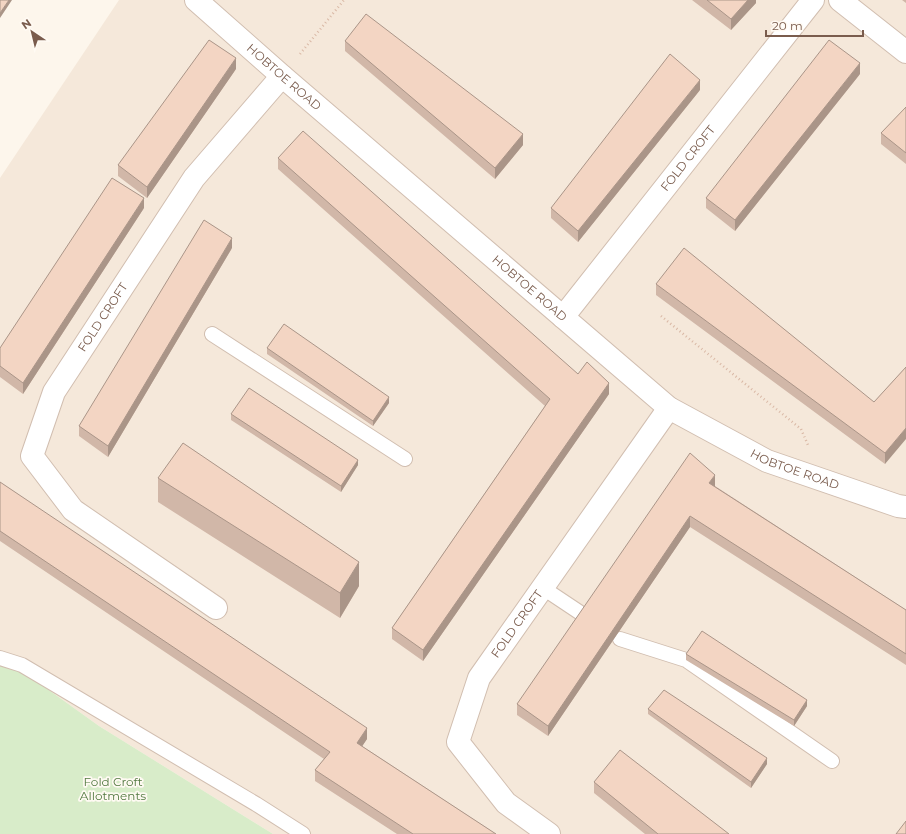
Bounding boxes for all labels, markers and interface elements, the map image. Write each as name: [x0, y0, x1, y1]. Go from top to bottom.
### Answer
north arrow: [12, 12, 52, 52]
scale bar: [766, 12, 863, 38]
text: N: [19, 16, 34, 32]
text: 20 m: [772, 18, 803, 33]
street label: HOBTOE ROAD: [244, 40, 325, 113]
street label: FOLD CROFT: [657, 122, 718, 194]
street label: HOBTOE ROAD: [489, 252, 571, 324]
street label: FOLD CROFT: [74, 280, 131, 355]
street label: HOBTOE ROAD: [748, 445, 841, 492]
street label: FOLD CROFT: [488, 587, 546, 661]
park label: Fold Croft Allotments: [80, 774, 146, 803]

